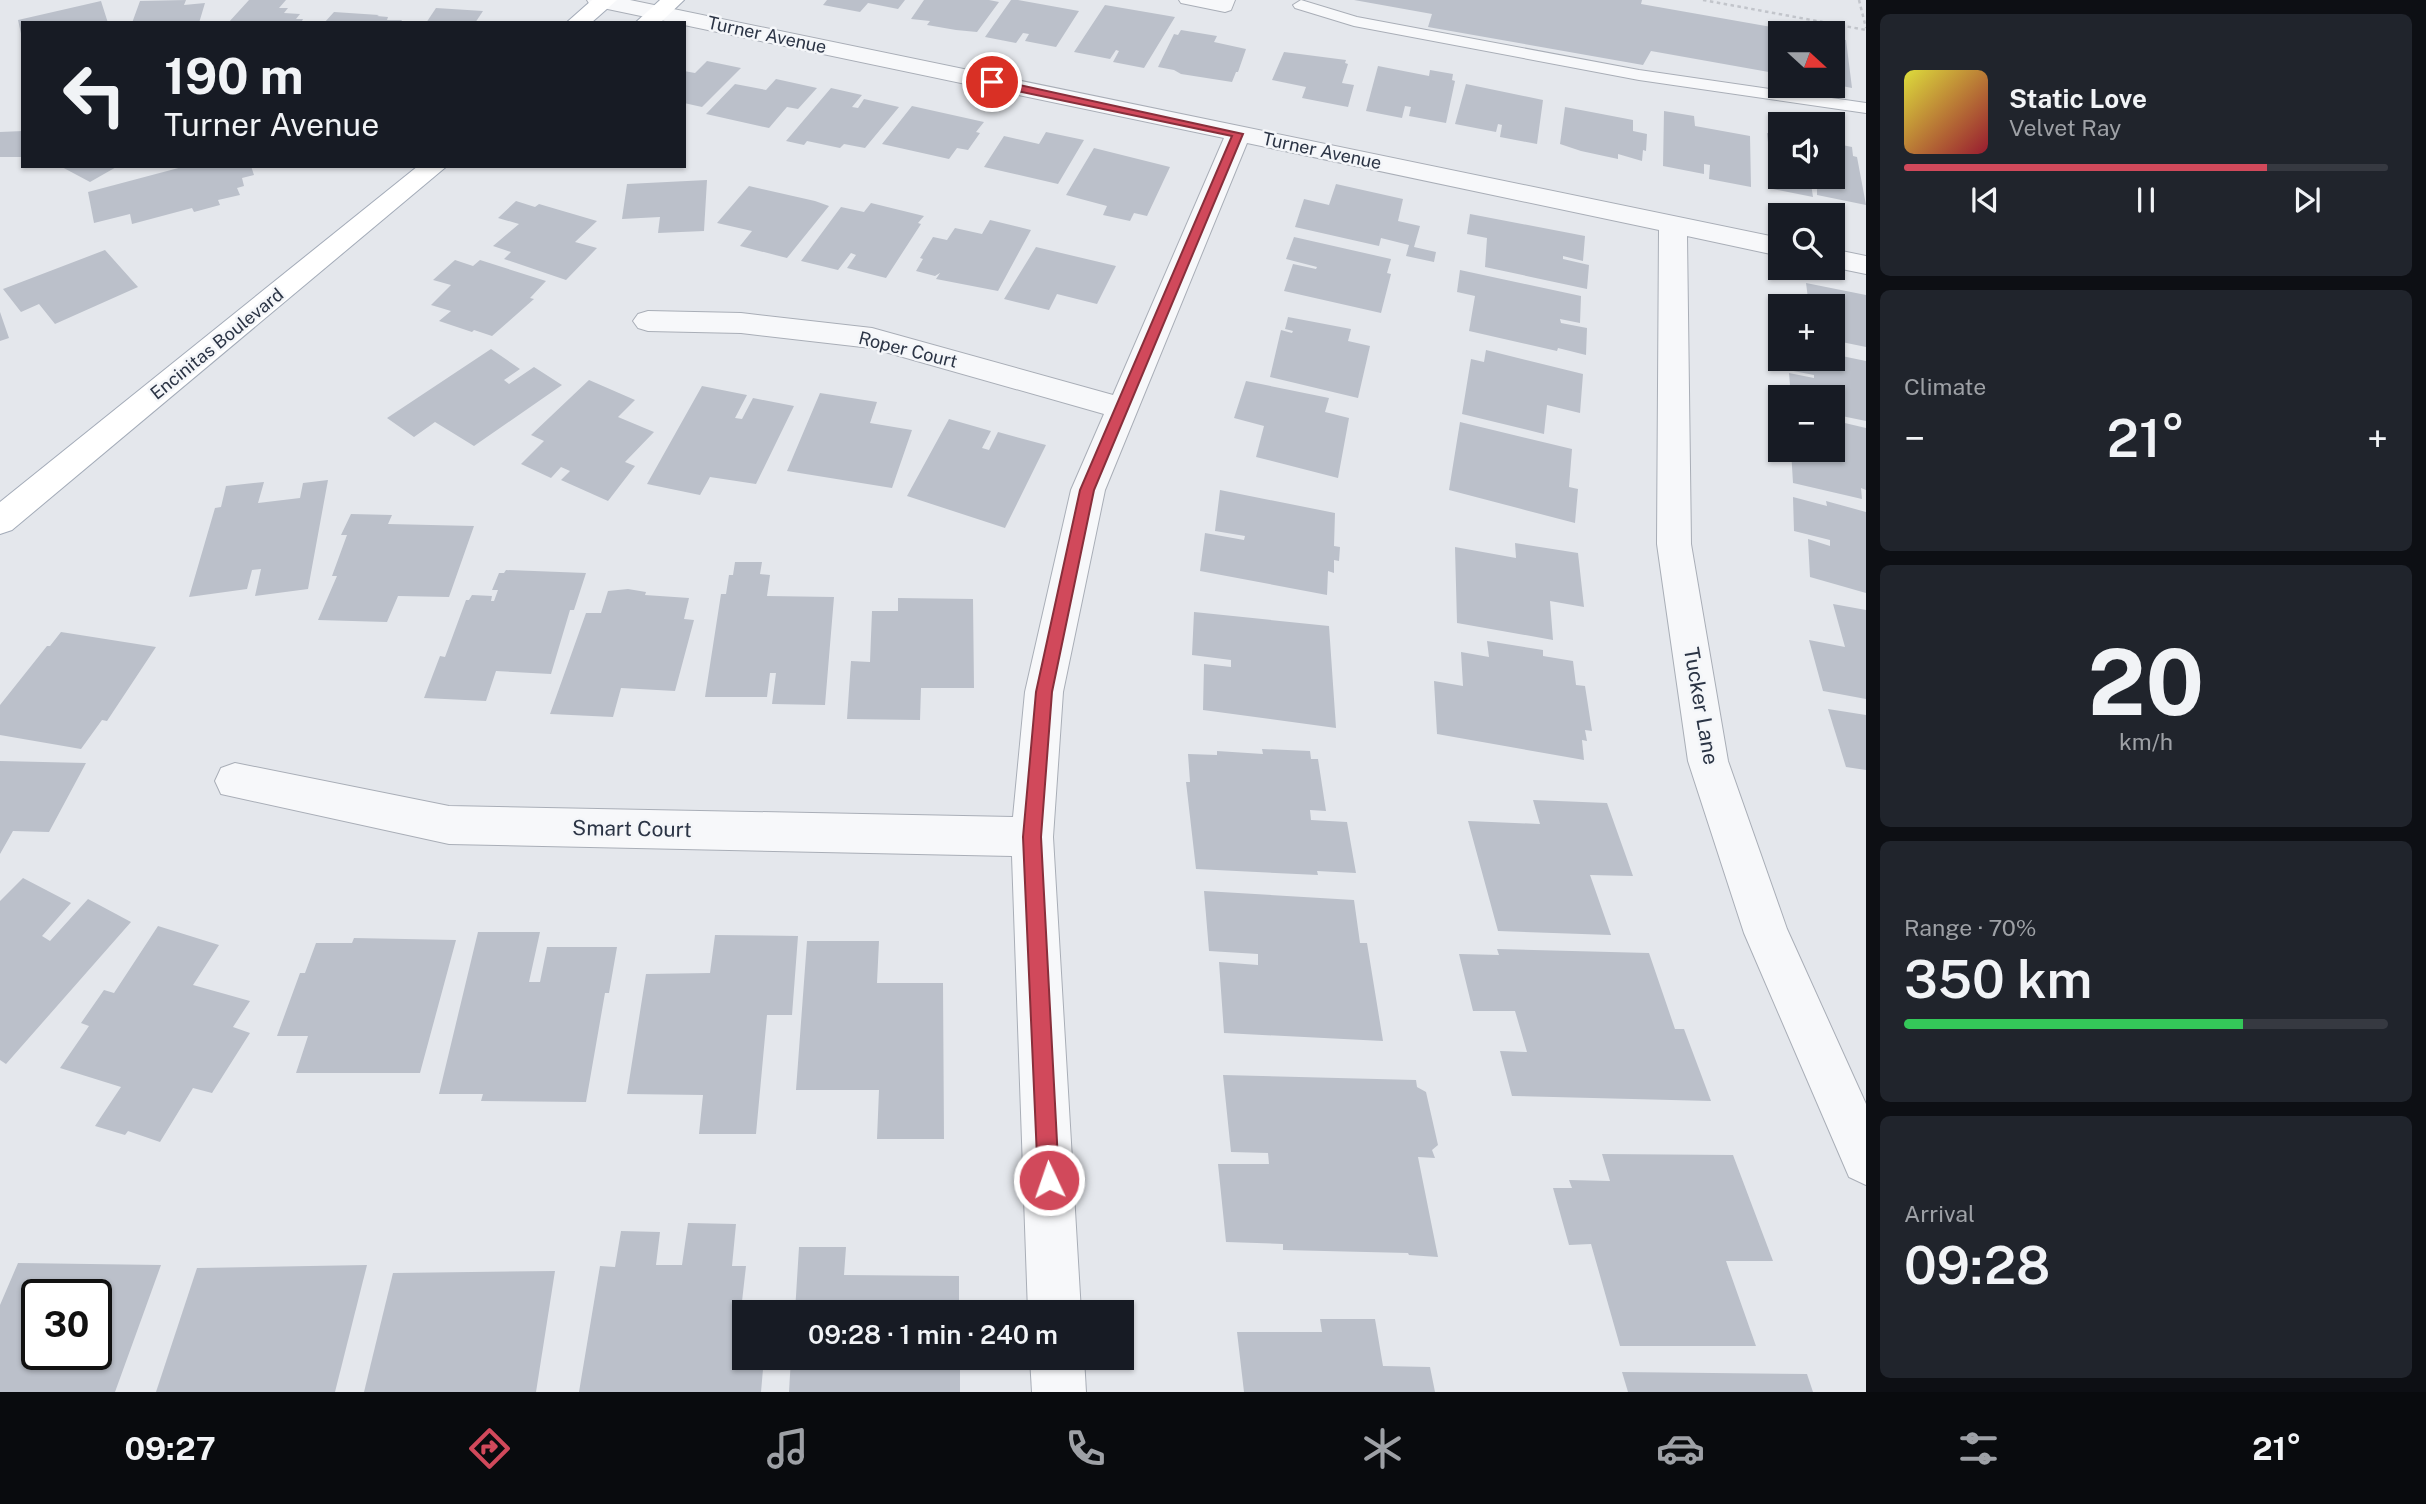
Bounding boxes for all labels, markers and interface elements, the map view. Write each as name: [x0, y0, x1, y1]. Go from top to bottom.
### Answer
street label: Turner Avenue: [706, 12, 829, 57]
north arrow: [1768, 21, 1844, 98]
map controls: [1768, 21, 1845, 462]
text: 190 m: [164, 47, 304, 105]
icon: left: [49, 49, 140, 140]
pin: [962, 52, 1022, 112]
icon: arrive: [973, 63, 1011, 101]
text: Static Love: [2009, 83, 2147, 114]
text: Turner Avenue: [164, 106, 379, 143]
button: sound: [1768, 112, 1845, 189]
text: Velvet Ray: [2009, 114, 2121, 141]
street label: Turner Avenue: [1261, 128, 1384, 173]
icon: previous: [1966, 181, 2004, 219]
icon: pause: [2127, 181, 2165, 219]
icon: next: [2288, 181, 2326, 219]
button: search: [1768, 203, 1845, 280]
street label: Encinitas Boulevard: [146, 284, 287, 404]
button: +: [1768, 294, 1845, 371]
street label: Roper Court: [856, 327, 960, 372]
text: Climate: [1904, 373, 1986, 400]
button: −: [1768, 385, 1845, 462]
text: 21°: [2107, 408, 2185, 469]
text: −: [1904, 416, 1925, 461]
text: +: [2367, 416, 2388, 461]
text: 20: [2088, 629, 2204, 735]
street label: Tucker Lane: [1679, 645, 1724, 767]
text: km/h: [2119, 728, 2173, 755]
street label: Smart Court: [572, 815, 692, 842]
text: Range · 70%: [1904, 914, 2037, 941]
text: 350 km: [1904, 949, 2092, 1010]
position arrow: [1012, 1143, 1086, 1217]
text: Arrival: [1904, 1200, 1975, 1227]
text: 09:28: [1904, 1235, 2050, 1296]
speed limit sign: 30: [21, 1279, 112, 1370]
text: 09:28 · 1 min · 240 m: [808, 1319, 1058, 1350]
icon: directions: [465, 1424, 514, 1473]
icon: music: [763, 1424, 812, 1473]
icon: phone: [1061, 1424, 1110, 1473]
icon: climate: [1358, 1424, 1407, 1473]
icon: car: [1656, 1424, 1705, 1473]
icon: filters: [1954, 1424, 2003, 1473]
text: 09:27: [124, 1430, 216, 1467]
text: 21°: [2252, 1430, 2301, 1467]

